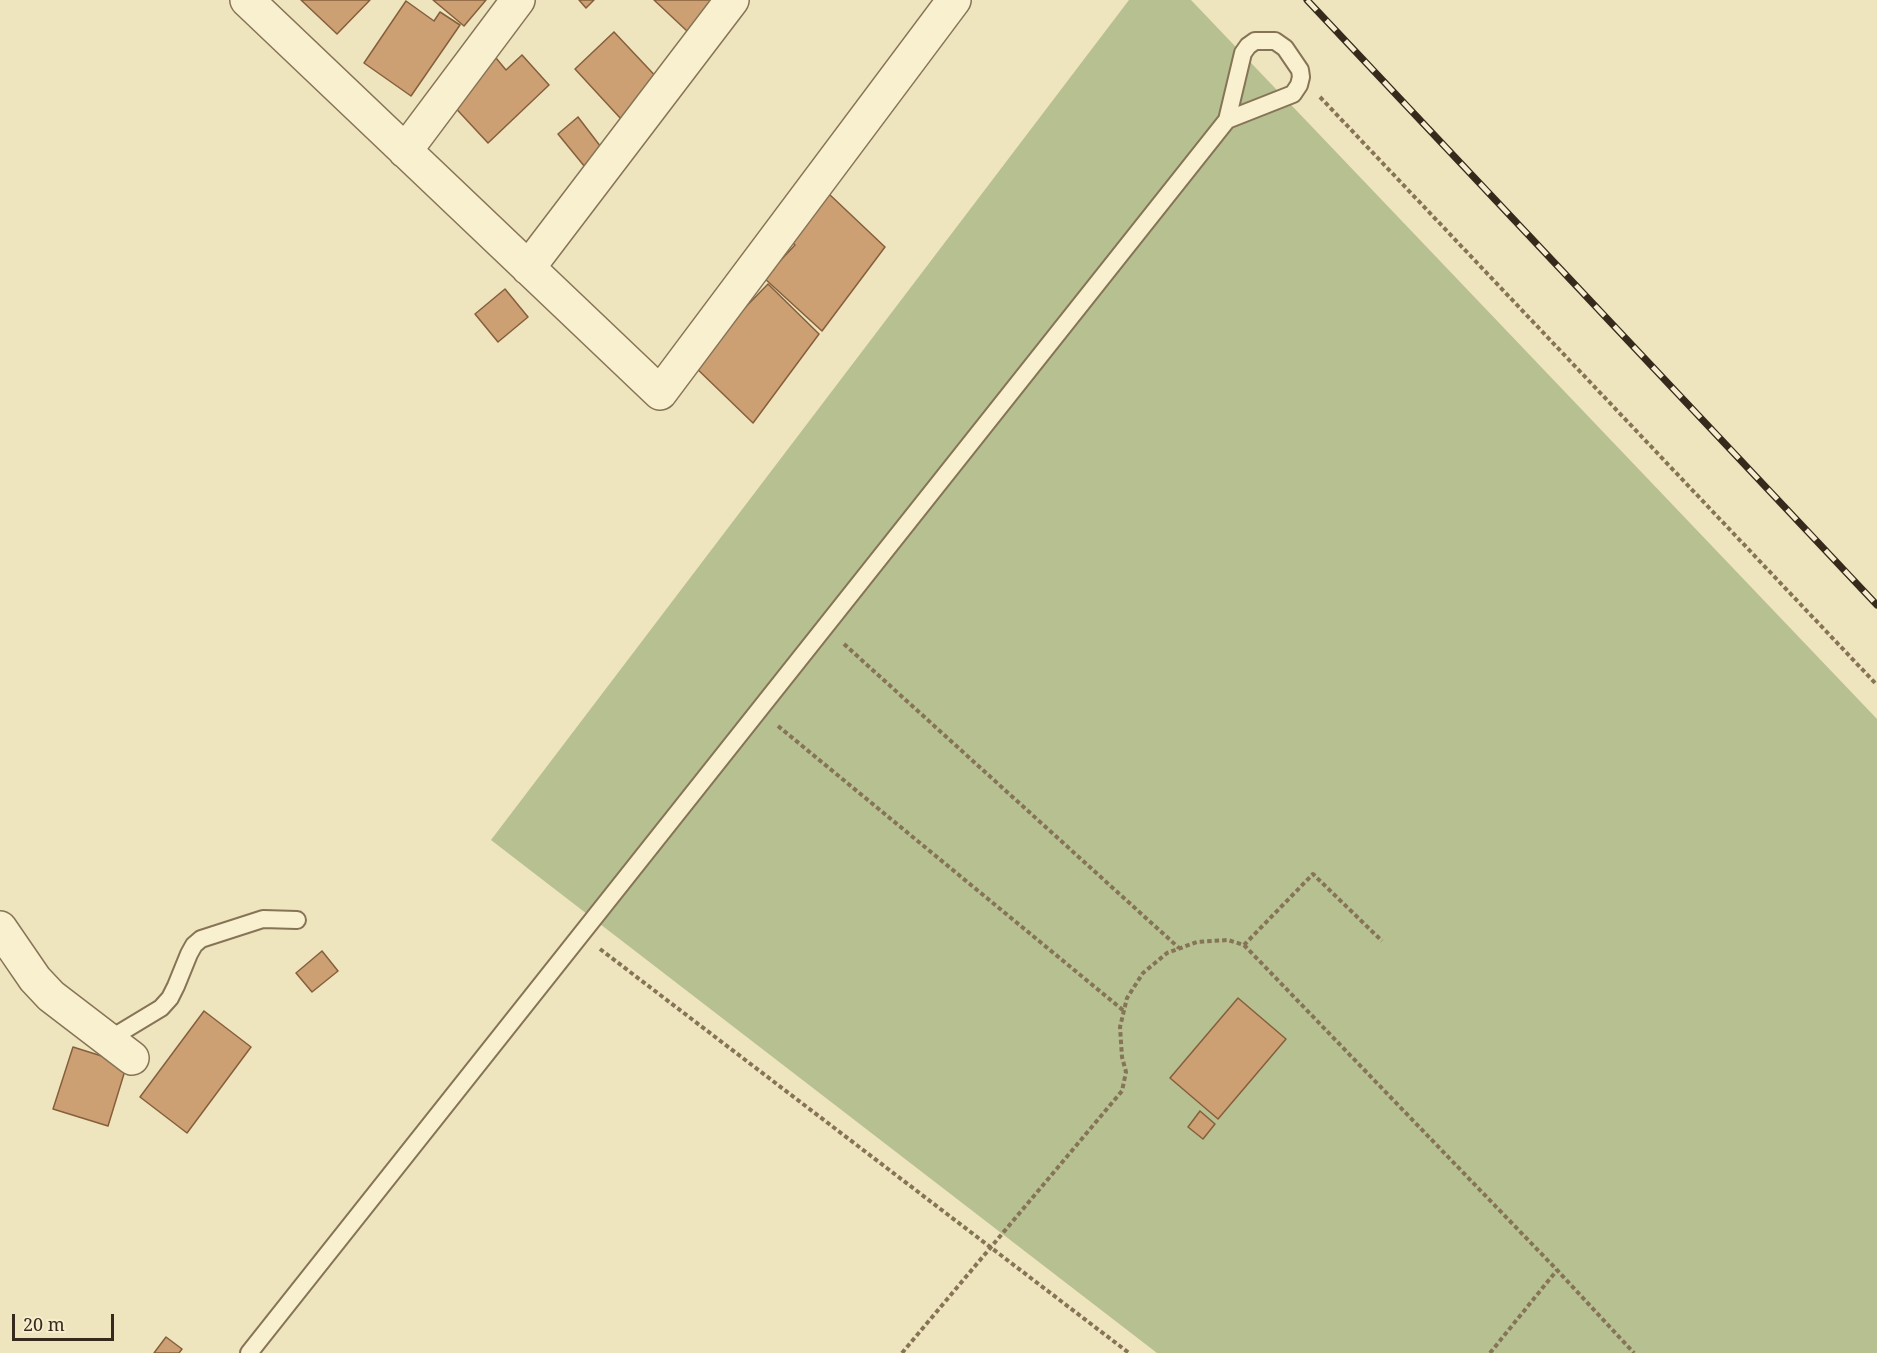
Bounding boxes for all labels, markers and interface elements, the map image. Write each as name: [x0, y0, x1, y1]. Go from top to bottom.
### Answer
scale bar: [15, 1302, 117, 1340]
text: 20 m: [23, 1312, 65, 1336]

